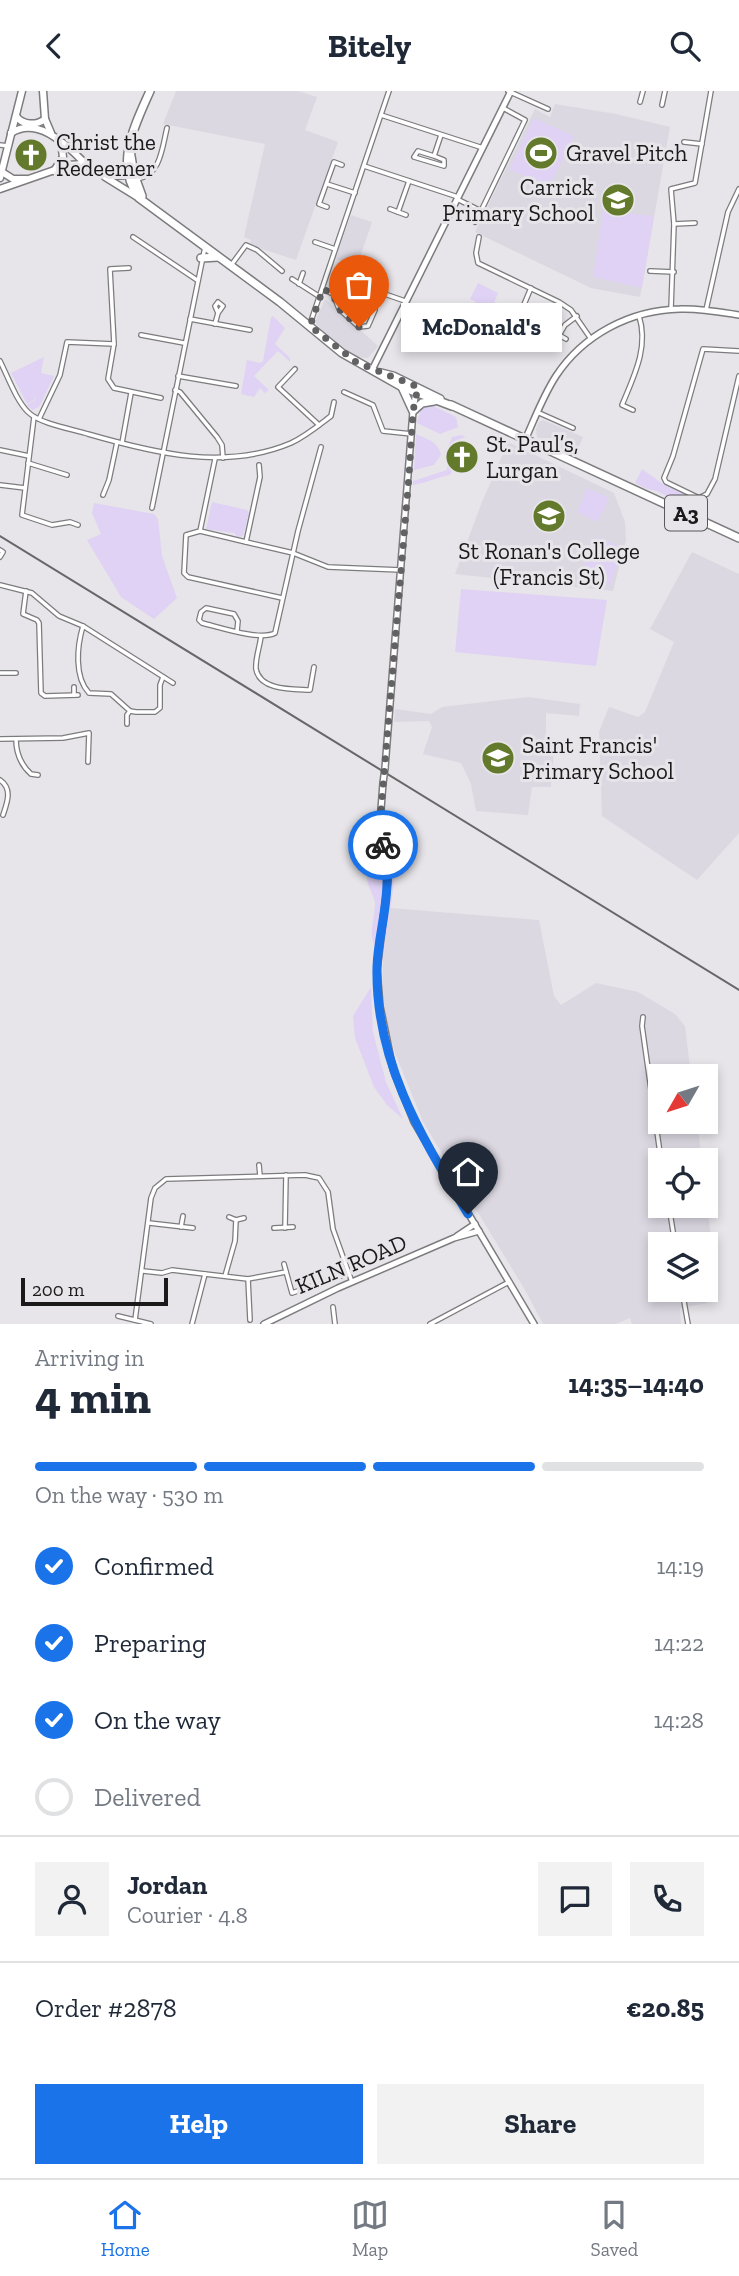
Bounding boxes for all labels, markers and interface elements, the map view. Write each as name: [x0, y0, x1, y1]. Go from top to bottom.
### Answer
icon: back: [35, 27, 73, 65]
text: Bitely: [328, 27, 411, 65]
icon: search: [666, 27, 704, 65]
place label: Christ the Redeemer: [56, 128, 156, 182]
sports icon: Gravel Pitch: [522, 134, 560, 172]
church icon: Christ the Redeemer: [12, 136, 50, 174]
place label: Gravel Pitch: [566, 139, 687, 167]
place label: Carrick Primary School: [442, 173, 594, 227]
school or university icon: Carrick Primary School: [599, 181, 637, 219]
pin: [329, 255, 389, 327]
icon: bag: [340, 266, 378, 304]
callout: McDonald's: [401, 303, 562, 351]
text: McDonald's: [422, 313, 541, 341]
place label: St. Paul’s, Lurgan: [486, 430, 579, 484]
church icon: St. Paul’s, Lurgan: [443, 438, 481, 476]
road number: A3: [665, 495, 707, 531]
school or university icon: St Ronan's College (Francis St): [530, 497, 568, 535]
place label: St Ronan's College (Francis St): [458, 537, 640, 591]
place label: Saint Francis' Primary School: [522, 731, 674, 785]
school or university icon: Saint Francis' Primary School: [479, 739, 517, 777]
courier: [348, 810, 418, 880]
icon: bike: [364, 826, 402, 864]
north arrow: [648, 1064, 718, 1134]
map controls: [648, 1064, 718, 1302]
pin: [438, 1142, 498, 1214]
button: locate: [648, 1148, 718, 1218]
icon: home: [449, 1153, 487, 1191]
street label: KILN ROAD: [291, 1228, 411, 1300]
button: layers: [648, 1232, 718, 1302]
scale bar: [21, 1275, 168, 1307]
text: 200 m: [32, 1278, 84, 1301]
text: Arriving in: [35, 1344, 144, 1372]
text: 14:35–14:40: [568, 1368, 704, 1400]
text: 4 min: [35, 1370, 151, 1425]
text: On the way · 530 m: [35, 1481, 223, 1509]
icon: check: [35, 1547, 73, 1585]
text: Confirmed: [94, 1550, 214, 1582]
text: 14:19: [657, 1552, 704, 1580]
icon: check: [35, 1624, 73, 1662]
text: Preparing: [94, 1627, 206, 1659]
text: 14:22: [654, 1629, 704, 1657]
icon: check: [35, 1701, 73, 1739]
text: On the way: [94, 1704, 221, 1736]
text: 14:28: [653, 1706, 704, 1734]
text: Delivered: [94, 1781, 201, 1813]
button: person: [35, 1862, 109, 1936]
button: chat: [538, 1862, 612, 1936]
button: phone: [630, 1862, 704, 1936]
text: Jordan: [127, 1869, 207, 1901]
text: Courier · 4.8: [127, 1901, 248, 1929]
text: Order #2878: [35, 1992, 177, 2024]
text: €20.85: [626, 1992, 704, 2024]
button: Help: [35, 2084, 363, 2164]
button: Share: [377, 2084, 704, 2164]
tab: Home: [101, 2196, 150, 2261]
tab: Map: [351, 2196, 389, 2261]
tab: Saved: [591, 2196, 638, 2261]

